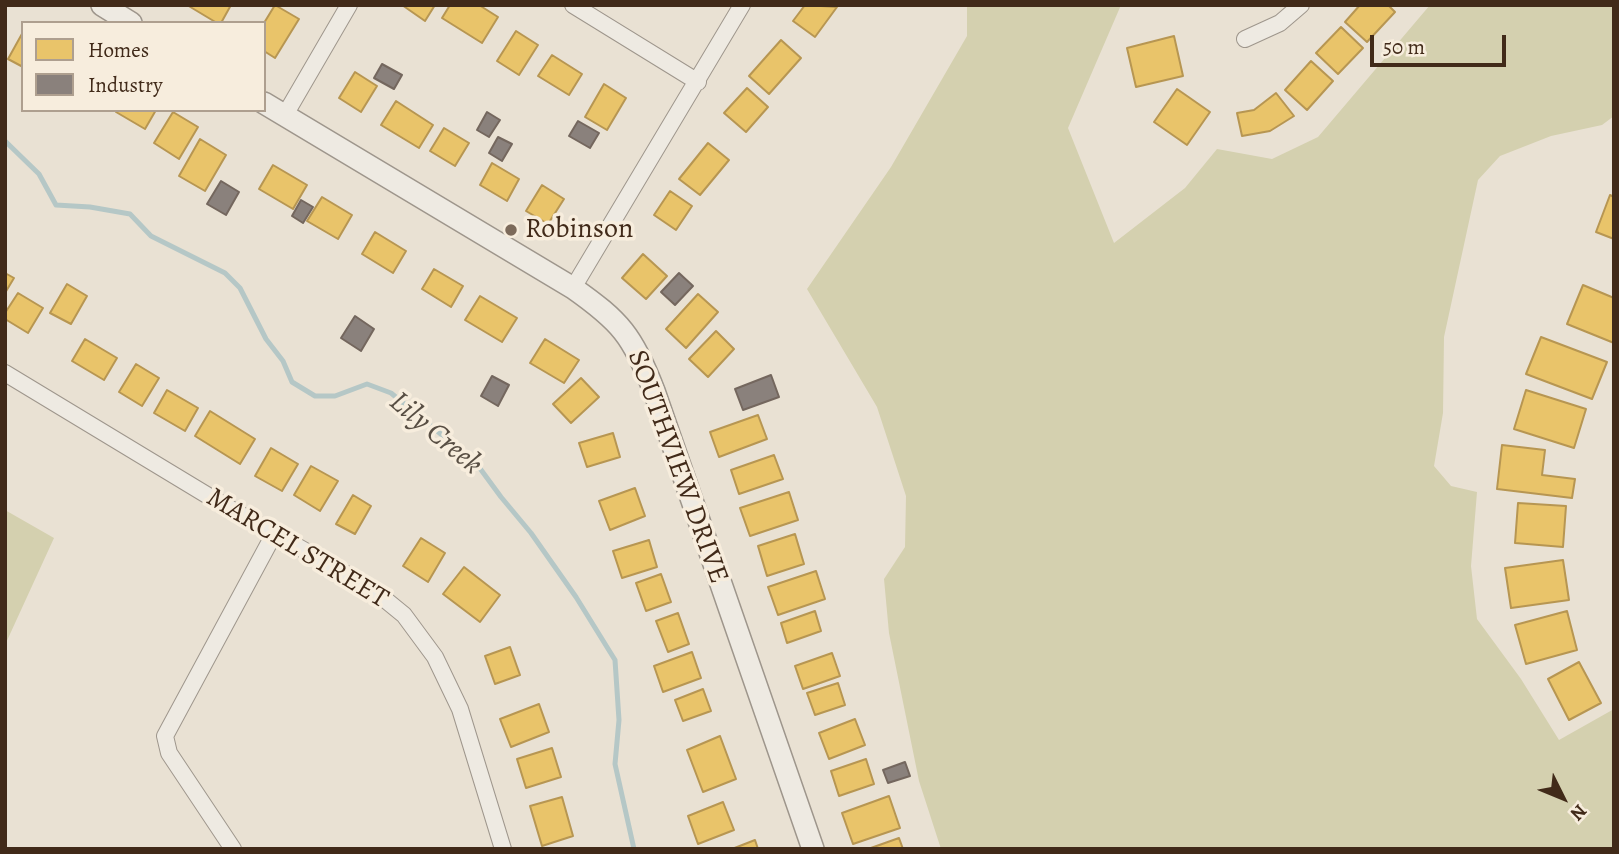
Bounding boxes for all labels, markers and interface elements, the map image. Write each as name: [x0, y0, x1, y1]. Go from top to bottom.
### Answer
legend: [21, 21, 266, 112]
scale bar: [1374, 21, 1510, 65]
text: 50 m: [1383, 33, 1425, 61]
text: Homes: [88, 36, 149, 64]
text: Industry: [88, 71, 163, 99]
place label: Robinson: [525, 213, 633, 247]
marker: Robinson: [503, 222, 519, 238]
street label: SOUTHVIEW DRIVE: [619, 346, 735, 588]
water label: Lily Creek: [381, 385, 489, 483]
street label: MARCEL STREET: [200, 481, 394, 617]
north arrow: [1528, 763, 1598, 833]
text: N: [1564, 798, 1593, 826]

